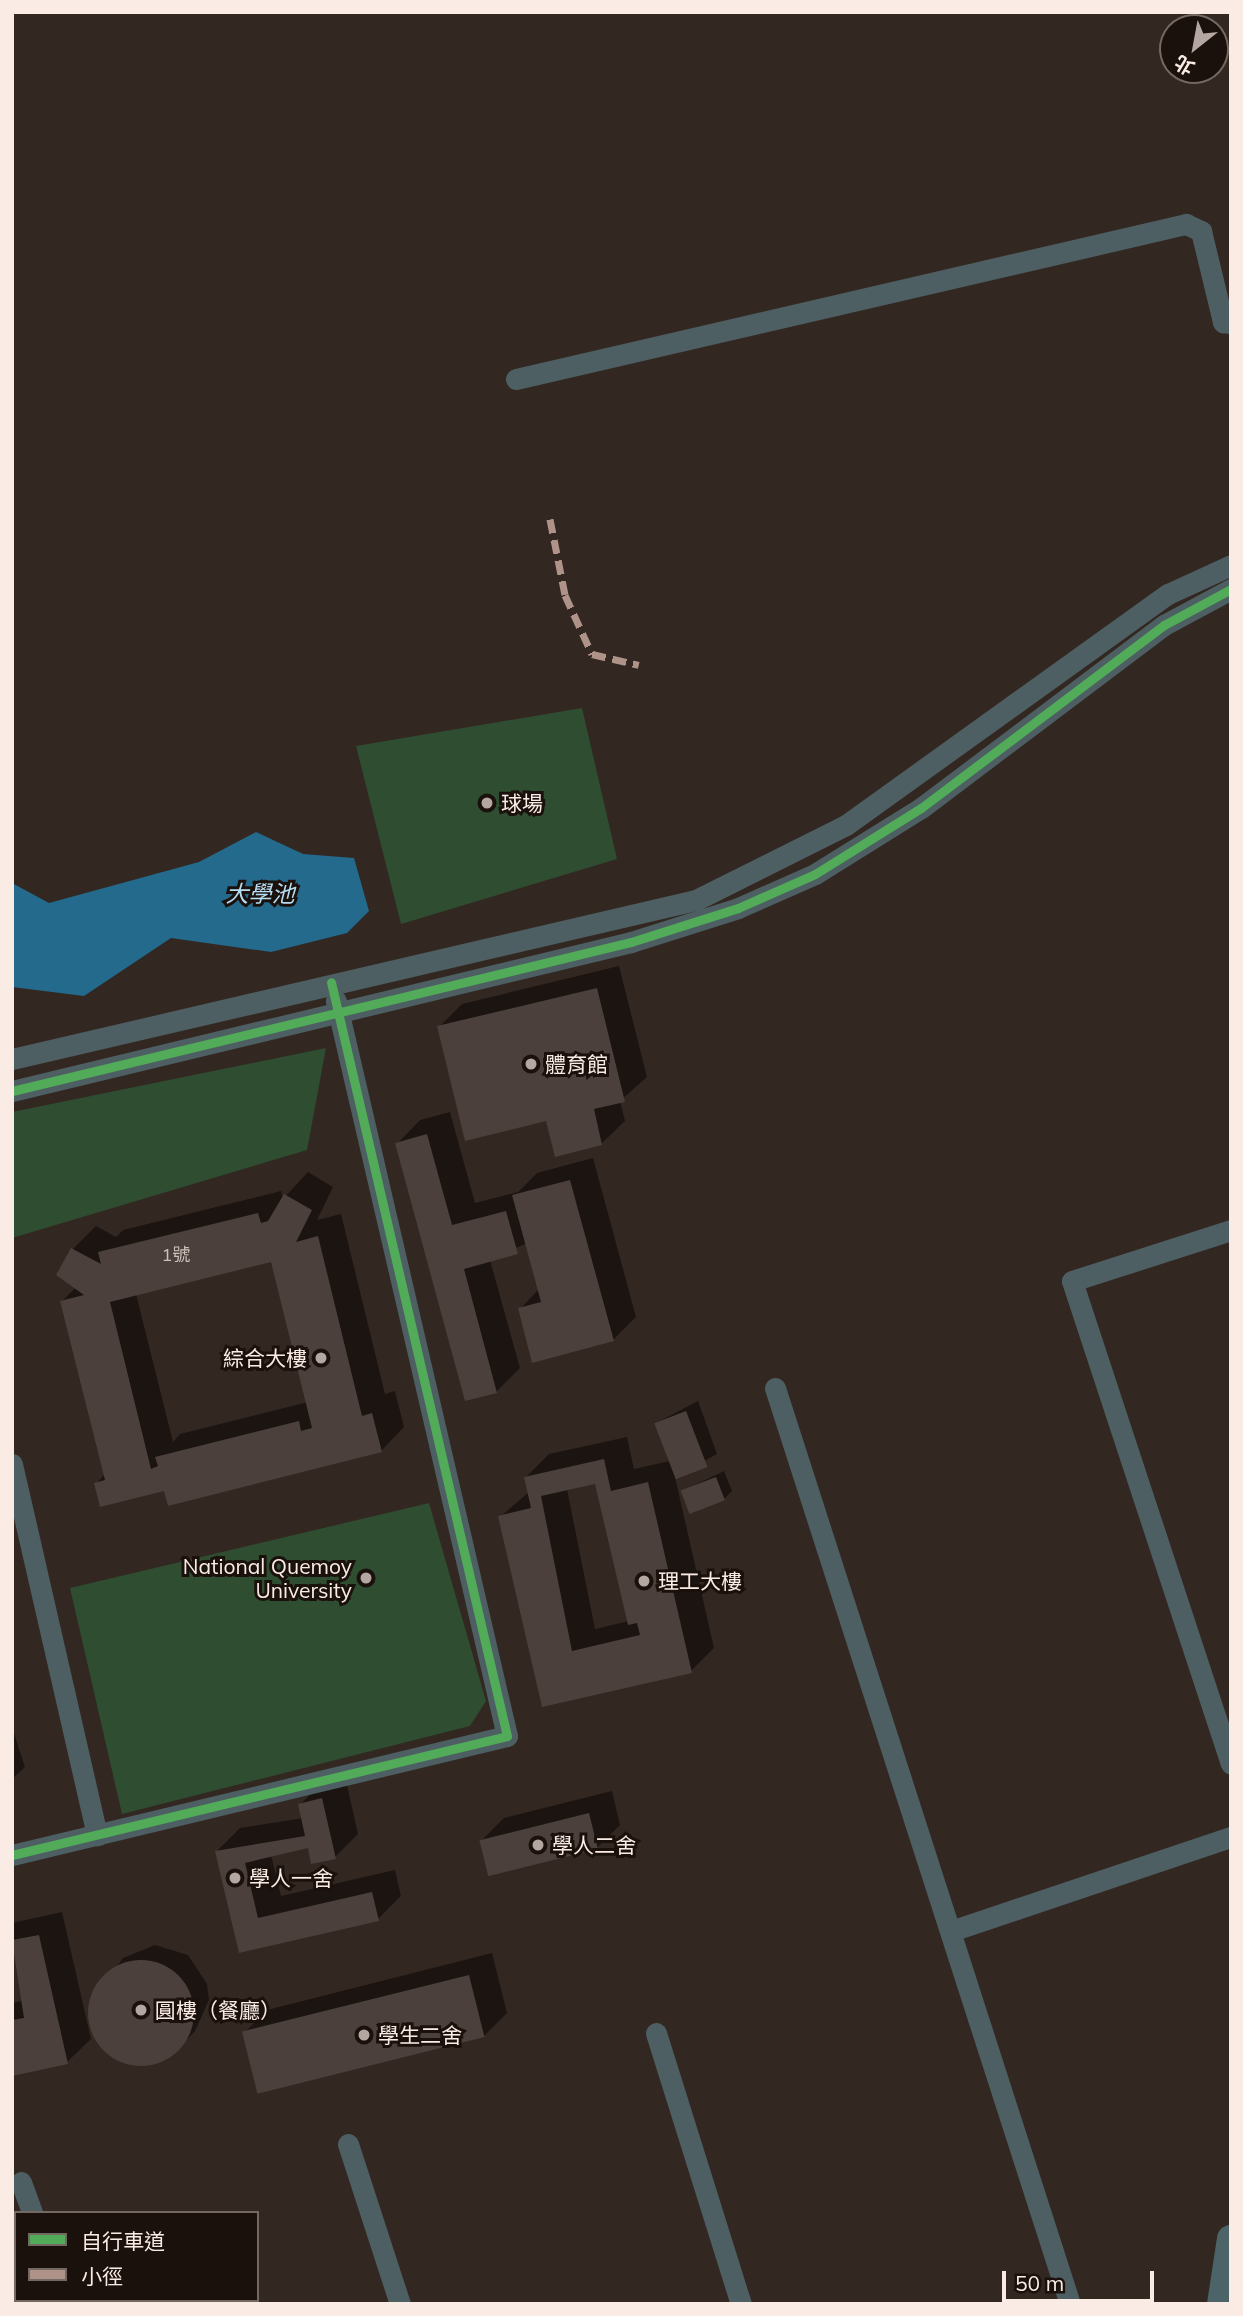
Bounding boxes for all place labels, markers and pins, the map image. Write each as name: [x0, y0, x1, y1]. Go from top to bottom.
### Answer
place label: 球場: [501, 790, 543, 816]
marker: 球場: [479, 795, 495, 811]
place label: 體育館: [545, 1051, 608, 1077]
marker: 體育館: [523, 1056, 539, 1072]
place label: 綜合大樓: [223, 1345, 307, 1371]
marker: 綜合大樓: [313, 1350, 329, 1366]
place label: National Quemoy University: [183, 1553, 352, 1603]
place label: 理工大樓: [658, 1568, 742, 1594]
marker: National Quemoy University: [358, 1570, 374, 1586]
marker: 理工大樓: [636, 1573, 652, 1589]
place label: 學人二舍: [552, 1832, 636, 1858]
marker: 學人二舍: [530, 1837, 546, 1853]
place label: 學人一舍: [249, 1865, 333, 1891]
marker: 學人一舍: [227, 1870, 243, 1886]
place label: 圓樓（餐廳）: [155, 1997, 281, 2023]
marker: 圓樓（餐廳）: [133, 2002, 149, 2018]
place label: 學生二舍: [378, 2022, 462, 2048]
marker: 學生二舍: [356, 2027, 372, 2043]

